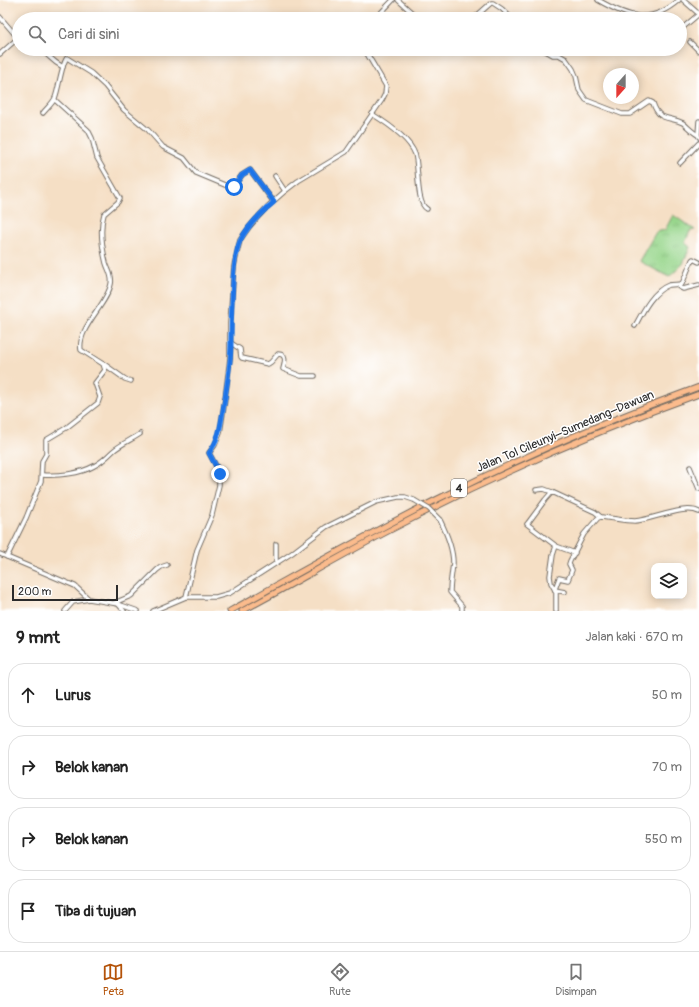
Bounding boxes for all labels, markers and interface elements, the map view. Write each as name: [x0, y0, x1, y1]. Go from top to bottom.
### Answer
search box: [12, 12, 687, 56]
icon: search: [26, 23, 48, 45]
text: Cari di sini: [58, 25, 119, 44]
north arrow: [603, 68, 639, 104]
route start: [225, 178, 243, 196]
street label: Jalan Tol Cileunyi–Sumedang–Dawuan: [474, 387, 656, 476]
route end: [211, 465, 229, 483]
road number: 4: [451, 479, 467, 497]
map controls: [651, 563, 687, 599]
button: layers: [651, 563, 687, 599]
scale bar: [12, 583, 118, 602]
text: 200 m: [18, 585, 51, 598]
text: 9 mnt: [16, 627, 60, 648]
text: Jalan kaki · 670 m: [585, 629, 683, 645]
icon: ahead: [17, 684, 39, 706]
text: Lurus: [55, 686, 91, 705]
text: 50 m: [652, 687, 682, 703]
icon: right: [17, 756, 39, 778]
text: Belok kanan: [55, 758, 128, 777]
text: 70 m: [652, 759, 682, 775]
icon: right: [17, 828, 39, 850]
text: Belok kanan: [55, 830, 128, 849]
text: 550 m: [645, 831, 682, 847]
icon: arrive: [17, 900, 39, 922]
text: Tiba di tujuan: [55, 902, 136, 921]
tab: Peta: [102, 961, 124, 998]
tab: Rute: [329, 961, 351, 998]
tab: Disimpan: [555, 961, 597, 998]

